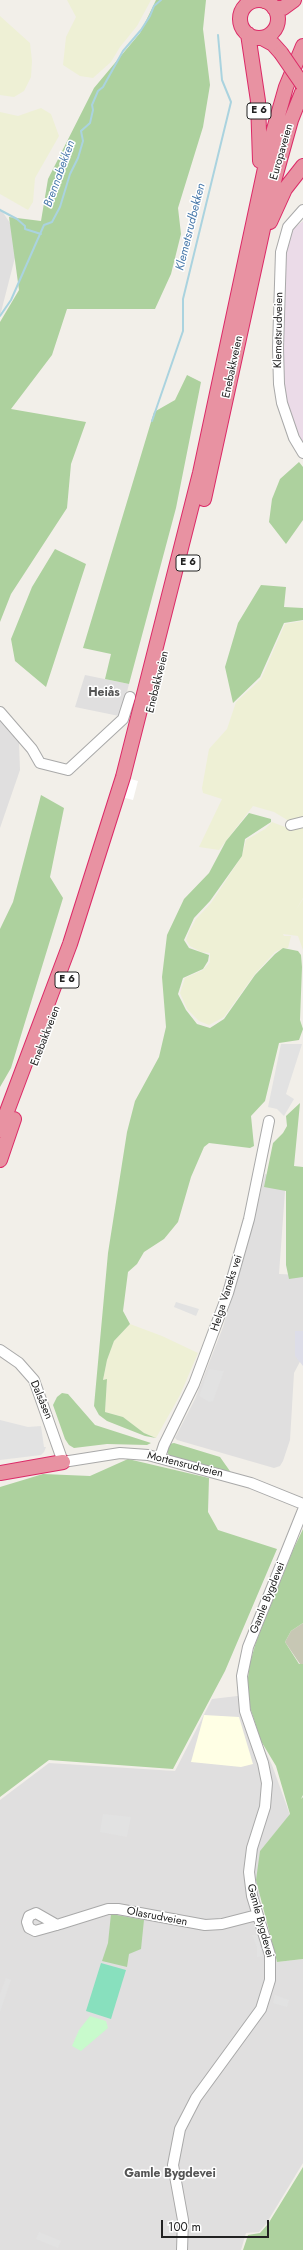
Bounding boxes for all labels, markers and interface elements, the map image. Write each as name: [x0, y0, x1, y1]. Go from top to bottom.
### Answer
road number: E 6: [247, 103, 271, 119]
street label: Europaveien: [268, 123, 296, 181]
water label: Brennabekken: [41, 139, 79, 209]
water label: Klemetsrudbekken: [173, 182, 209, 272]
street label: Klemetsrudveien: [272, 292, 286, 368]
street label: Enebakkveien: [220, 335, 246, 399]
road number: E 6: [176, 555, 200, 571]
street label: Enebakkveien: [144, 650, 172, 714]
district label: Heiås: [88, 686, 120, 700]
road number: E 6: [55, 972, 79, 988]
street label: Enebakkveien: [28, 1004, 64, 1068]
street label: Helga Vaneks vei: [208, 1253, 246, 1333]
street label: Dalsåsen: [27, 1379, 55, 1421]
street label: Mortensrudveien: [146, 1449, 224, 1481]
street label: Gamle Bygdevei: [248, 1560, 288, 1636]
street label: Gamle Bygdevei: [244, 1883, 276, 1959]
street label: Olasrudveien: [126, 1905, 188, 1929]
district label: Gamle Bygdevei: [124, 2167, 216, 2181]
scale bar: [163, 2212, 271, 2238]
text: 100 m: [168, 2218, 201, 2236]

